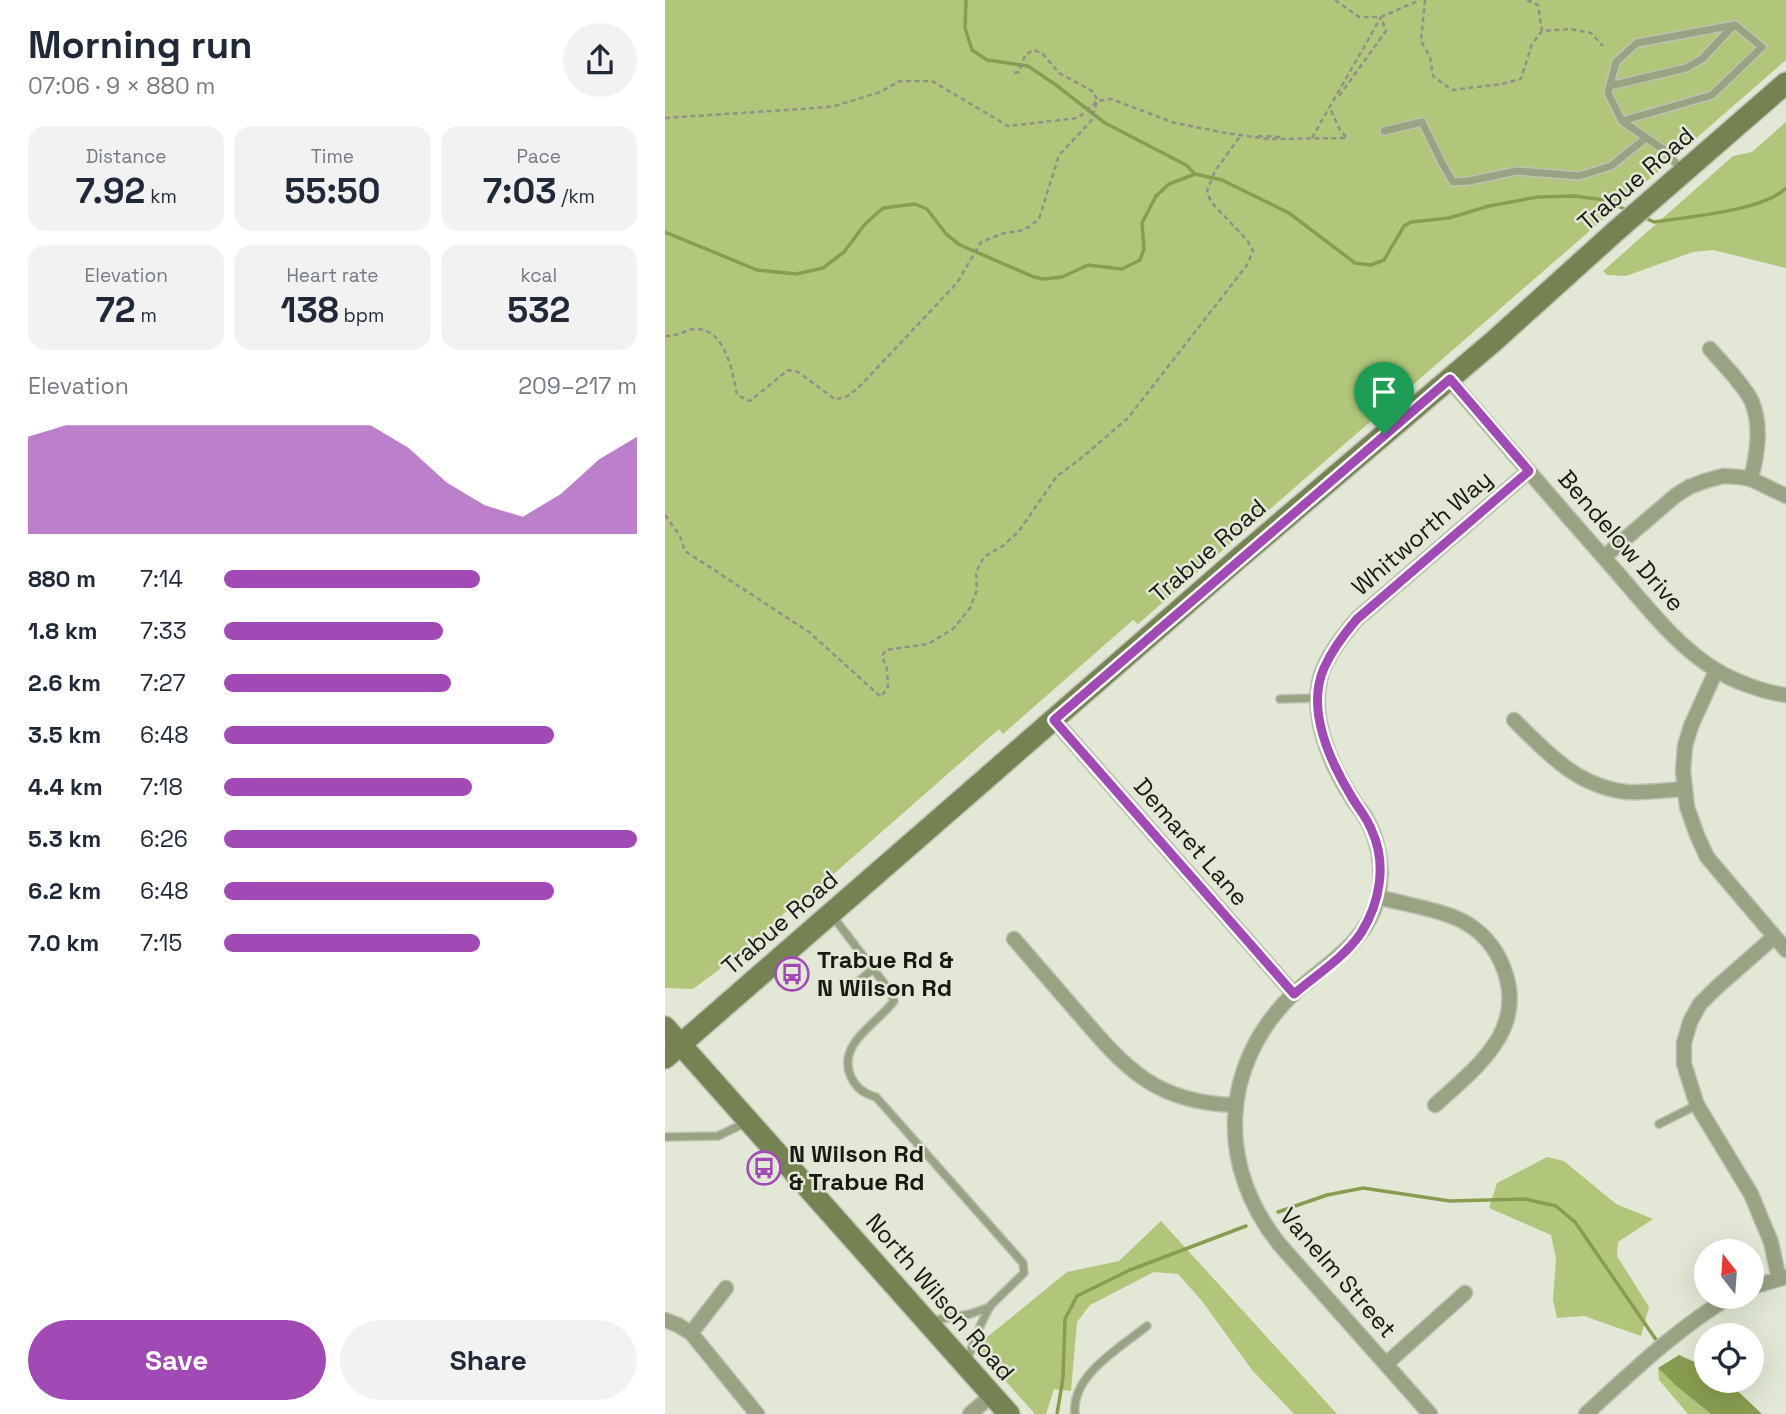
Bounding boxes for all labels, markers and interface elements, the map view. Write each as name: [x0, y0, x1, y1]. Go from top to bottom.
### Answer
text: Morning run: [28, 21, 253, 69]
button: share: [563, 23, 637, 97]
text: 07:06 · 9 × 880 m: [28, 71, 215, 101]
street label: Trabue Road: [1571, 120, 1700, 238]
text: Distance: [86, 144, 167, 169]
text: Time: [311, 144, 354, 169]
text: Pace: [517, 144, 561, 169]
text: 7.92: [76, 169, 145, 213]
text: 55:50: [284, 169, 381, 213]
text: 7:03: [483, 169, 556, 213]
text: km: [145, 184, 177, 209]
text: /km: [556, 184, 595, 209]
text: Elevation: [85, 263, 168, 288]
text: Heart rate: [286, 263, 379, 288]
text: kcal: [520, 263, 557, 288]
text: 72: [96, 288, 136, 332]
text: 138: [281, 288, 339, 332]
text: 532: [507, 288, 570, 332]
text: m: [136, 303, 157, 328]
text: bpm: [339, 303, 384, 328]
pin: [1354, 362, 1414, 434]
text: Elevation: [28, 371, 129, 401]
text: 209–217 m: [518, 371, 637, 401]
icon: arrive: [1365, 373, 1403, 411]
street label: Whitworth Way: [1345, 463, 1498, 602]
street label: Bendelow Drive: [1551, 463, 1691, 618]
street label: Trabue Road: [1143, 492, 1272, 610]
text: 880 m: [28, 564, 96, 594]
text: 7:14: [140, 564, 183, 594]
text: 1.8 km: [28, 616, 98, 646]
text: 7:33: [140, 616, 187, 646]
text: 2.6 km: [28, 668, 101, 698]
text: 7:27: [140, 668, 185, 698]
text: 3.5 km: [28, 720, 101, 750]
text: 6:48: [140, 720, 189, 750]
street label: Demaret Lane: [1127, 771, 1256, 912]
text: 4.4 km: [28, 772, 103, 802]
text: 7:18: [140, 772, 183, 802]
text: 5.3 km: [28, 824, 101, 854]
text: 6:26: [140, 824, 188, 854]
street label: Trabue Road: [715, 864, 844, 982]
text: 6.2 km: [28, 876, 101, 906]
text: 6:48: [140, 876, 189, 906]
text: 7.0 km: [28, 928, 99, 958]
text: 7:15: [140, 928, 182, 958]
place label: Trabue Rd & N Wilson Rd: [817, 944, 953, 1003]
bus stop icon: Trabue Rd & N Wilson Rd: [773, 955, 811, 993]
place label: N Wilson Rd & Trabue Rd: [789, 1138, 925, 1197]
bus stop icon: N Wilson Rd & Trabue Rd: [745, 1149, 783, 1187]
street label: Vanelm Street: [1273, 1201, 1403, 1344]
street label: North Wilson Road: [859, 1207, 1021, 1387]
north arrow: [1694, 1239, 1764, 1309]
map controls: [1694, 1239, 1764, 1393]
button: Save: [28, 1320, 326, 1400]
button: Share: [340, 1320, 637, 1400]
button: locate: [1694, 1323, 1764, 1393]

